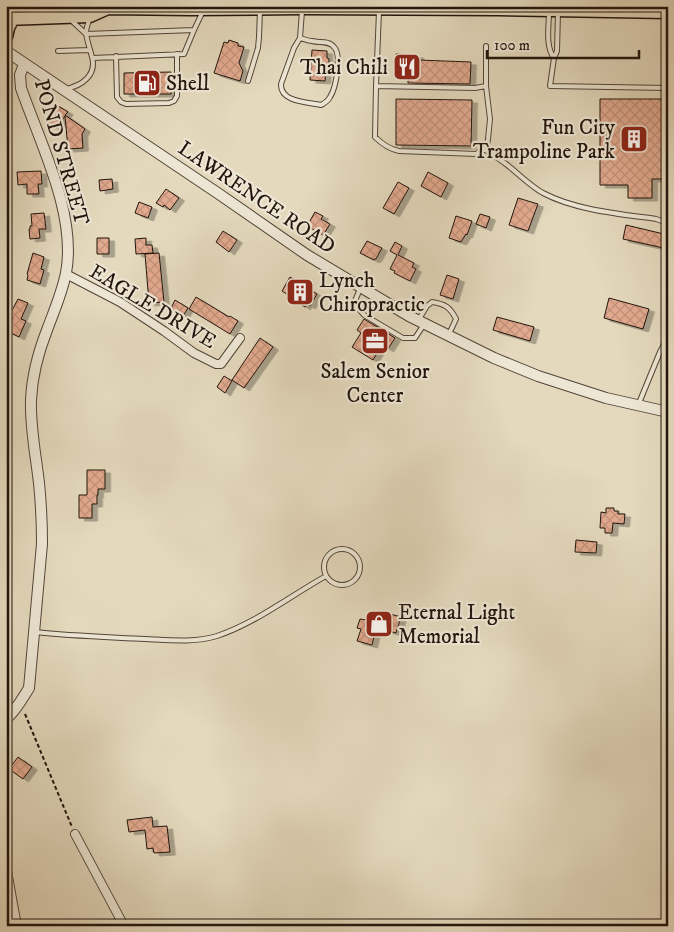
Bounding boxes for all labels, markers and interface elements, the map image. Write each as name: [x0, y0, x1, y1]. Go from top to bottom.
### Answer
scale bar: [487, 28, 639, 60]
text: 100 m: [494, 36, 530, 55]
restaurant icon: Thai Chili: [392, 52, 422, 82]
place label: Thai Chili: [300, 55, 388, 81]
fuel station icon: Shell: [132, 68, 162, 98]
place label: Shell: [166, 71, 210, 97]
street label: POND STREET: [28, 76, 94, 228]
place label: Fun City Trampoline Park: [473, 115, 616, 165]
building icon: Fun City Trampoline Park: [619, 124, 649, 154]
street label: LAWRENCE ROAD: [173, 136, 340, 260]
street label: EAGLE DRIVE: [84, 259, 221, 355]
place label: Lynch Chiropractic: [319, 268, 425, 318]
building icon: Lynch Chiropractic: [285, 277, 315, 307]
office icon: Salem Senior Center: [360, 326, 390, 356]
place label: Salem Senior Center: [320, 359, 430, 409]
place label: Eternal Light Memorial: [398, 600, 515, 650]
shop icon: Eternal Light Memorial: [364, 609, 394, 639]

